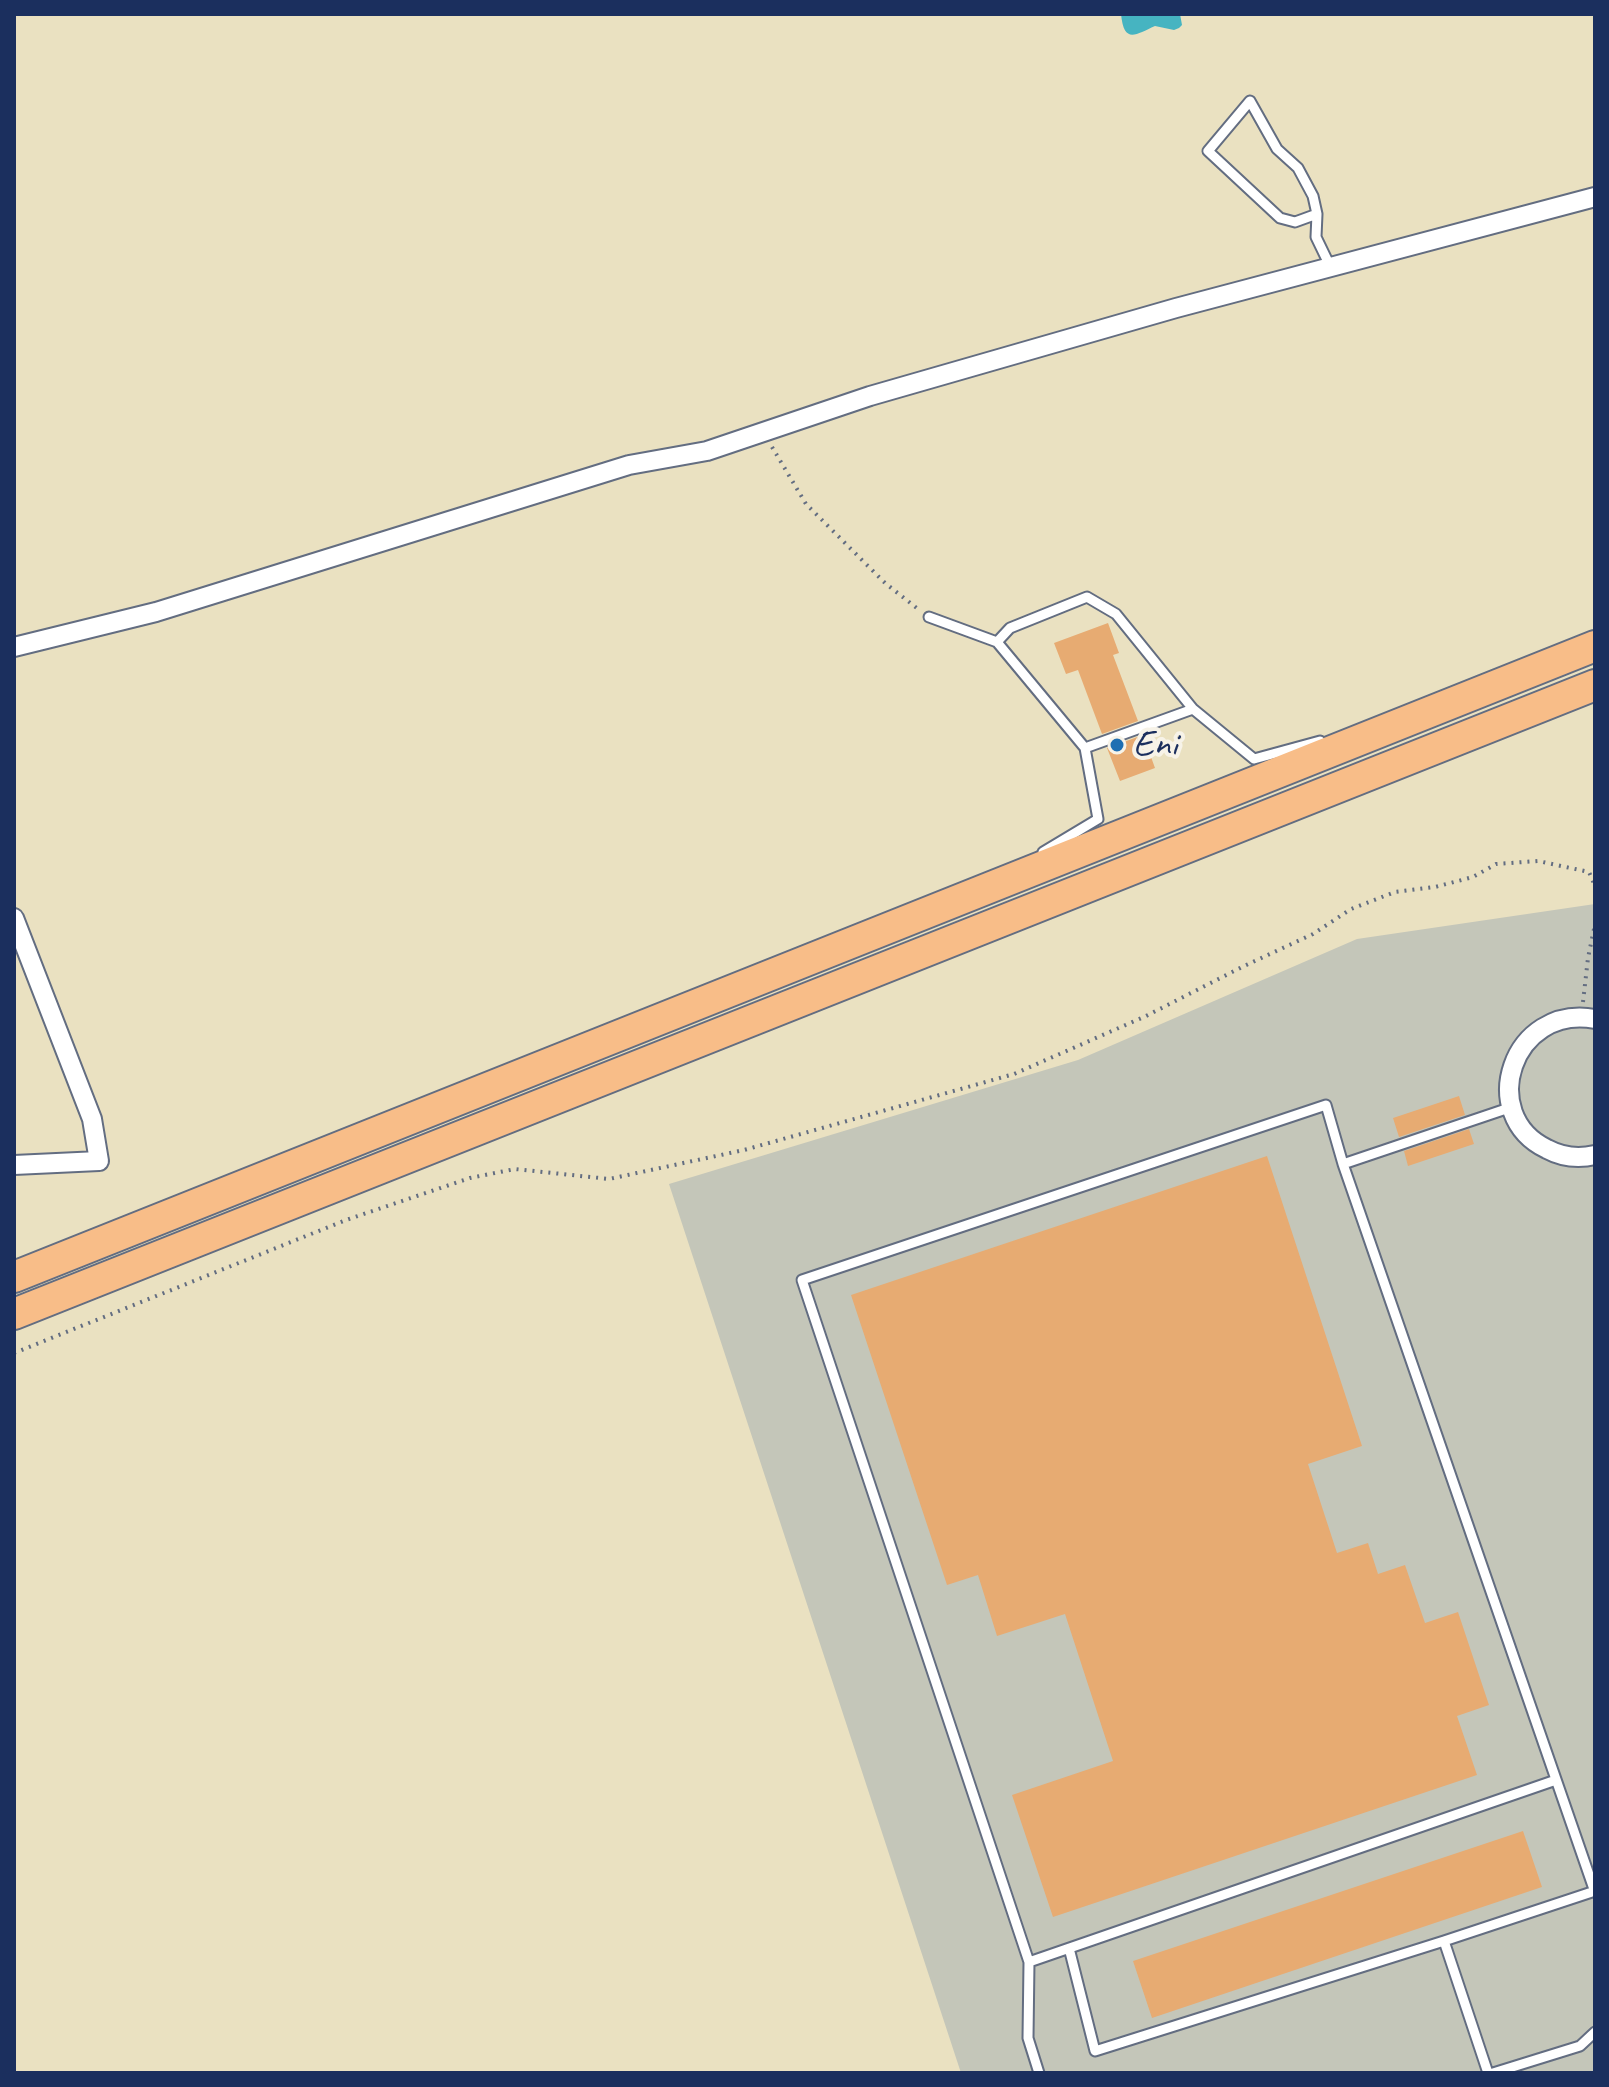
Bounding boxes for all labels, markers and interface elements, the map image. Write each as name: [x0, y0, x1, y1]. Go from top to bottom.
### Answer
place label: Eni: [1133, 722, 1177, 768]
marker: Eni: [1108, 736, 1126, 754]

